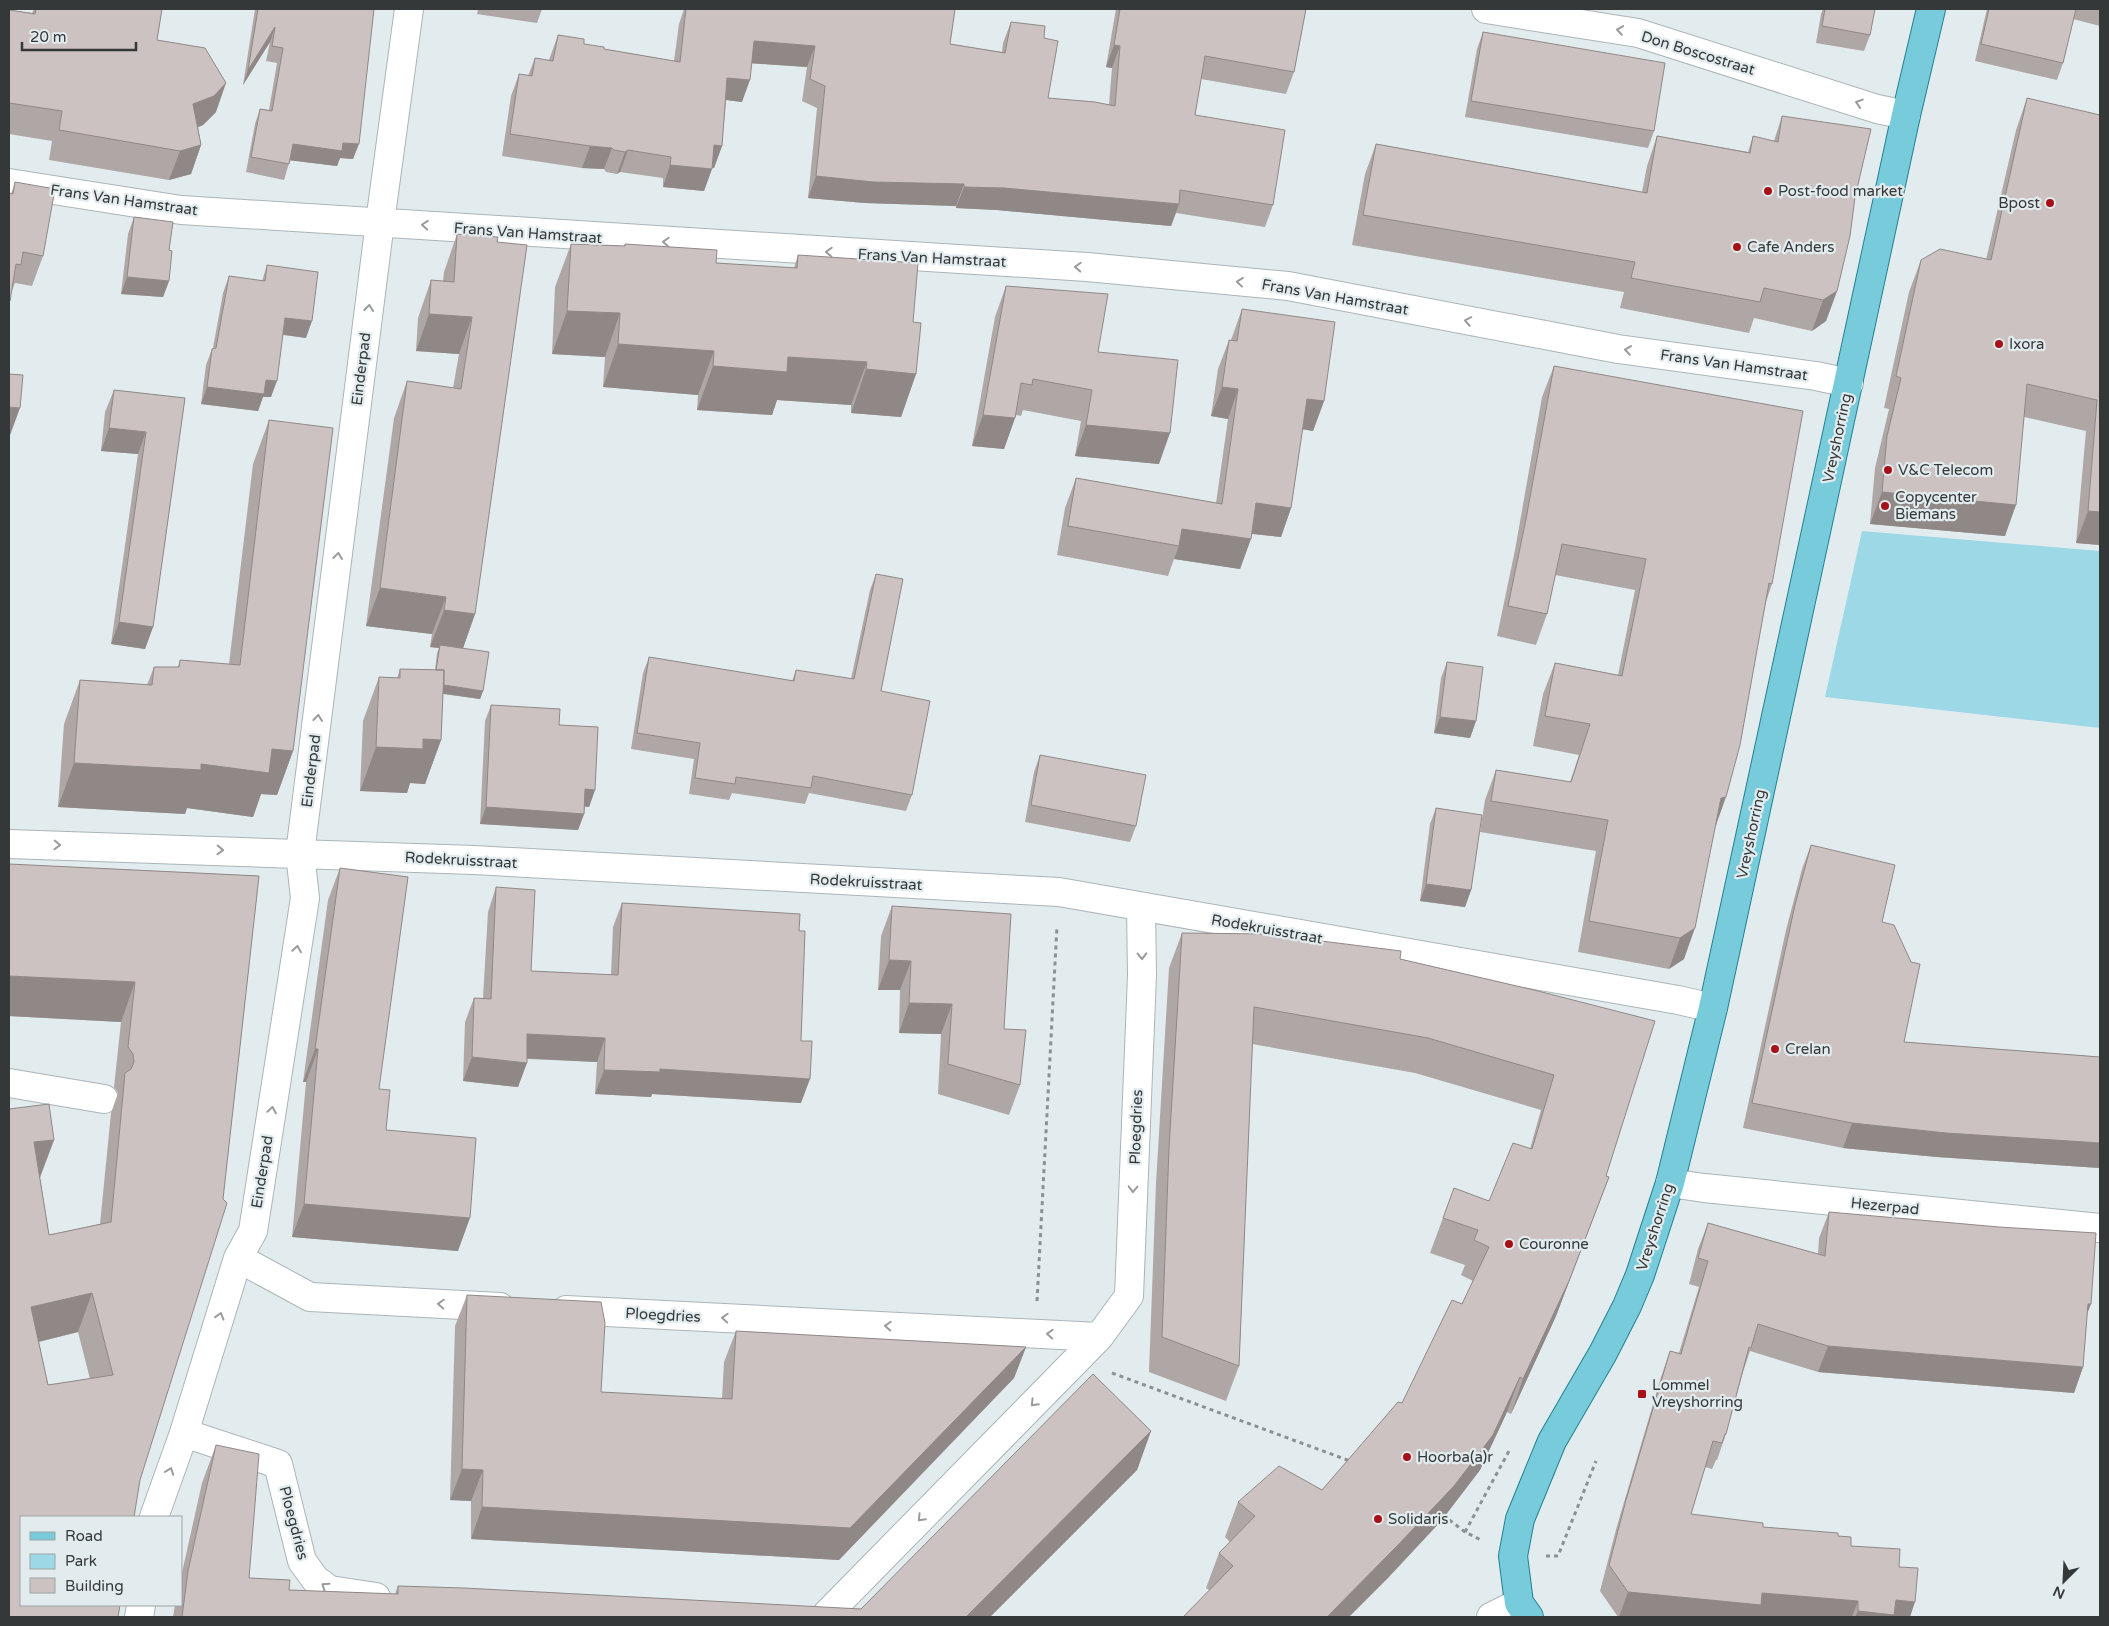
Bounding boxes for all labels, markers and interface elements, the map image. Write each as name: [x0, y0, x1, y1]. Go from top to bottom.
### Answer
scale bar: [22, 20, 136, 52]
one-way arrow: [1616, 26, 1624, 36]
street label: Don Boscostraat: [1639, 27, 1757, 79]
text: 20 m: [30, 28, 67, 46]
one-way arrow: [1855, 99, 1863, 109]
street label: Frans Van Hamstraat: [49, 181, 199, 219]
place label: Post-food market: [1778, 182, 1903, 200]
marker: Post-food market: [1762, 185, 1774, 197]
place label: Bpost: [1998, 194, 2040, 212]
marker: Bpost: [2044, 197, 2056, 209]
street label: Frans Van Hamstraat: [453, 219, 603, 247]
one-way arrow: [421, 220, 429, 231]
one-way arrow: [662, 237, 670, 248]
place label: Cafe Anders: [1747, 238, 1834, 256]
marker: Cafe Anders: [1731, 241, 1743, 253]
street label: Frans Van Hamstraat: [857, 245, 1007, 271]
one-way arrow: [824, 246, 832, 257]
one-way arrow: [1074, 261, 1082, 272]
street label: Frans Van Hamstraat: [1260, 275, 1410, 319]
one-way arrow: [1236, 276, 1244, 287]
one-way arrow: [363, 304, 374, 312]
one-way arrow: [1464, 316, 1473, 326]
street label: Einderpad: [348, 331, 374, 407]
place label: Ixora: [2009, 335, 2045, 353]
marker: Ixora: [1993, 338, 2005, 350]
one-way arrow: [1623, 346, 1632, 356]
street label: Frans Van Hamstraat: [1659, 346, 1809, 384]
street label: Vreyshorring: [1819, 392, 1855, 484]
place label: V&C Telecom: [1898, 461, 1993, 479]
marker: V&C Telecom: [1882, 464, 1894, 476]
place label: Copycenter Biemans: [1895, 488, 1977, 523]
marker: Copycenter Biemans: [1879, 500, 1891, 512]
one-way arrow: [332, 552, 343, 560]
one-way arrow: [312, 713, 323, 721]
street label: Einderpad: [298, 733, 324, 809]
street label: Vreyshorring: [1733, 788, 1769, 880]
one-way arrow: [54, 840, 62, 850]
one-way arrow: [216, 845, 224, 855]
street label: Rodekruisstraat: [404, 848, 518, 872]
street label: Rodekruisstraat: [809, 870, 923, 894]
street label: Rodekruisstraat: [1210, 910, 1324, 948]
one-way arrow: [292, 945, 302, 954]
one-way arrow: [1137, 953, 1147, 961]
place label: Crelan: [1785, 1040, 1831, 1058]
marker: Crelan: [1769, 1043, 1781, 1055]
street label: Ploegdries: [1126, 1089, 1146, 1165]
one-way arrow: [266, 1105, 277, 1113]
street label: Einderpad: [247, 1134, 277, 1210]
street label: Vreyshorring: [1632, 1181, 1678, 1273]
one-way arrow: [1128, 1185, 1138, 1193]
street label: Hezerpad: [1850, 1193, 1920, 1219]
place label: Couronne: [1519, 1235, 1589, 1253]
marker: Couronne: [1503, 1238, 1515, 1250]
one-way arrow: [436, 1298, 444, 1309]
street label: Ploegdries: [625, 1304, 701, 1326]
one-way arrow: [721, 1312, 729, 1323]
one-way arrow: [214, 1313, 224, 1321]
one-way arrow: [883, 1321, 891, 1332]
one-way arrow: [1046, 1329, 1054, 1340]
place label: Lommel Vreyshorring: [1652, 1376, 1743, 1411]
marker: Lommel Vreyshorring: [1636, 1388, 1648, 1400]
one-way arrow: [1031, 1397, 1040, 1406]
place label: Hoorba(a)r: [1417, 1448, 1493, 1466]
marker: Hoorba(a)r: [1401, 1451, 1413, 1463]
one-way arrow: [164, 1467, 174, 1476]
street label: Ploegdries: [276, 1484, 312, 1562]
place label: Solidaris: [1388, 1510, 1448, 1528]
one-way arrow: [917, 1513, 926, 1522]
marker: Solidaris: [1372, 1513, 1384, 1525]
legend: [20, 1516, 182, 1606]
text: Road: [65, 1527, 103, 1545]
text: Park: [65, 1552, 97, 1570]
north arrow: [2039, 1556, 2089, 1606]
text: Building: [65, 1577, 124, 1595]
text: N: [2050, 1582, 2068, 1602]
one-way arrow: [322, 1583, 331, 1592]

